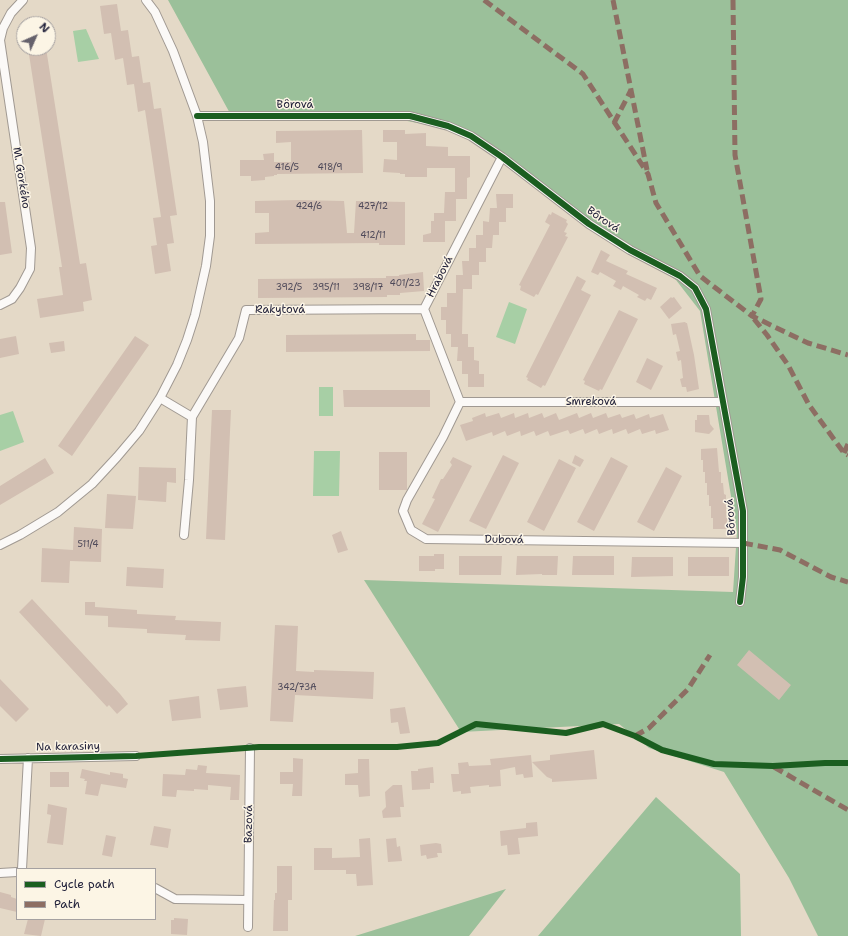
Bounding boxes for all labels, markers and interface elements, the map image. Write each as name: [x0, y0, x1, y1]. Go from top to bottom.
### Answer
north arrow: [16, 16, 56, 56]
text: N: [36, 19, 53, 36]
street label: Bôrová: [277, 98, 313, 112]
street label: M. Gorkého: [10, 146, 32, 210]
house number: 416/5: [275, 163, 299, 173]
house number: 418/9: [318, 163, 342, 173]
house number: 424/6: [296, 202, 322, 212]
house number: 427/12: [358, 202, 388, 212]
street label: Bôrová: [584, 204, 622, 236]
house number: 412/11: [360, 231, 386, 241]
street label: Hrabová: [424, 254, 456, 300]
house number: 401/23: [390, 279, 420, 289]
house number: 392/5: [276, 283, 302, 293]
house number: 395/11: [312, 283, 340, 293]
house number: 398/17: [353, 283, 383, 293]
street label: Rakytová: [255, 303, 305, 317]
street label: Smreková: [566, 395, 616, 409]
street label: Bôrová: [723, 498, 739, 536]
street label: Dubová: [484, 533, 524, 547]
house number: 511/4: [77, 540, 99, 550]
house number: 342/73A: [277, 683, 317, 693]
street label: Na karasiny: [36, 740, 100, 754]
street label: Bazová: [242, 805, 256, 843]
legend: [16, 868, 156, 920]
text: Cycle path: [54, 876, 115, 892]
text: Path: [54, 896, 80, 912]

